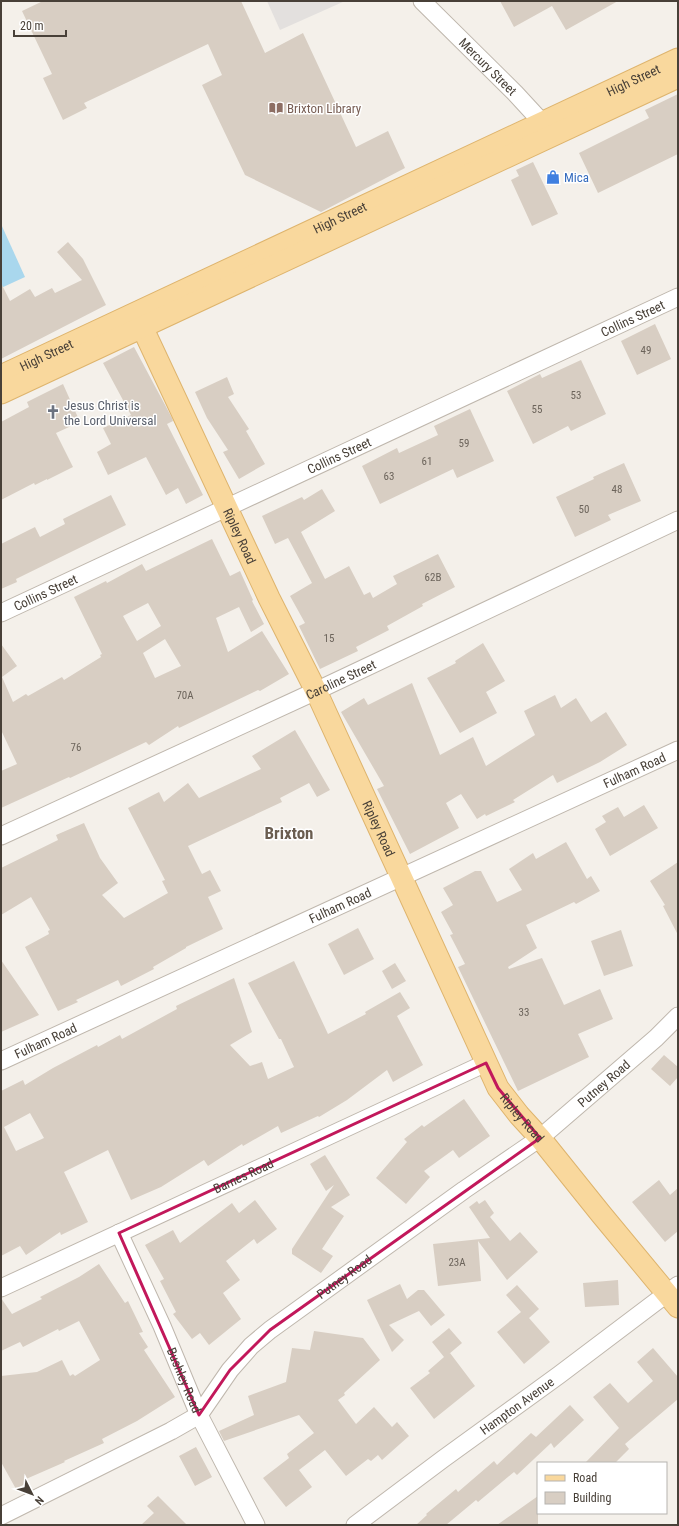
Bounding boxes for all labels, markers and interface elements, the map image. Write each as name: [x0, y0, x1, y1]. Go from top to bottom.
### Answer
scale bar: [14, 12, 66, 38]
text: 20 m: [20, 19, 44, 33]
street label: Mercury Street: [456, 35, 520, 98]
street label: High Street: [604, 61, 662, 99]
library icon: Brixton Library: [268, 100, 284, 116]
place label: Brixton Library: [287, 101, 362, 116]
shop icon: Mica: [545, 169, 561, 185]
place label: Mica: [564, 170, 589, 185]
street label: High Street: [311, 198, 369, 236]
street label: Collins Street: [598, 297, 667, 339]
street label: High Street: [17, 336, 76, 374]
house number: 49: [641, 344, 651, 357]
house number: 53: [571, 389, 581, 402]
place label: Jesus Christ is the Lord Universal: [64, 398, 156, 428]
house number: 55: [532, 403, 542, 416]
church icon: Jesus Christ is the Lord Universal: [45, 404, 61, 420]
street label: Collins Street: [305, 434, 373, 477]
house number: 59: [459, 437, 469, 450]
house number: 61: [422, 455, 432, 468]
house number: 63: [384, 470, 394, 483]
house number: 48: [612, 483, 622, 496]
house number: 50: [579, 503, 589, 516]
street label: Ripley Road: [220, 506, 259, 566]
street label: Collins Street: [11, 571, 80, 614]
house number: 62B: [425, 571, 441, 584]
house number: 15: [324, 632, 334, 645]
street label: Caroline Street: [303, 656, 378, 702]
house number: 70A: [176, 689, 194, 702]
house number: 76: [71, 741, 81, 754]
street label: Fulham Road: [601, 749, 668, 791]
street label: Ripley Road: [360, 798, 398, 859]
district label: Brixton: [265, 823, 313, 843]
street label: Fulham Road: [306, 885, 373, 926]
house number: 33: [519, 1006, 529, 1019]
street label: Fulham Road: [12, 1020, 79, 1061]
street label: Putney Road: [574, 1057, 633, 1110]
street label: Ripley Road: [497, 1090, 548, 1145]
street label: Barnes Road: [211, 1155, 276, 1196]
street label: Putney Road: [314, 1252, 374, 1301]
house number: 23A: [448, 1256, 466, 1269]
street label: Bushley Road: [164, 1345, 205, 1415]
street label: Hampton Avenue: [477, 1374, 557, 1437]
legend: [537, 1462, 667, 1514]
text: Road: [573, 1471, 597, 1485]
north arrow: [12, 1474, 52, 1514]
text: Building: [573, 1491, 611, 1505]
text: N: [32, 1493, 46, 1507]

